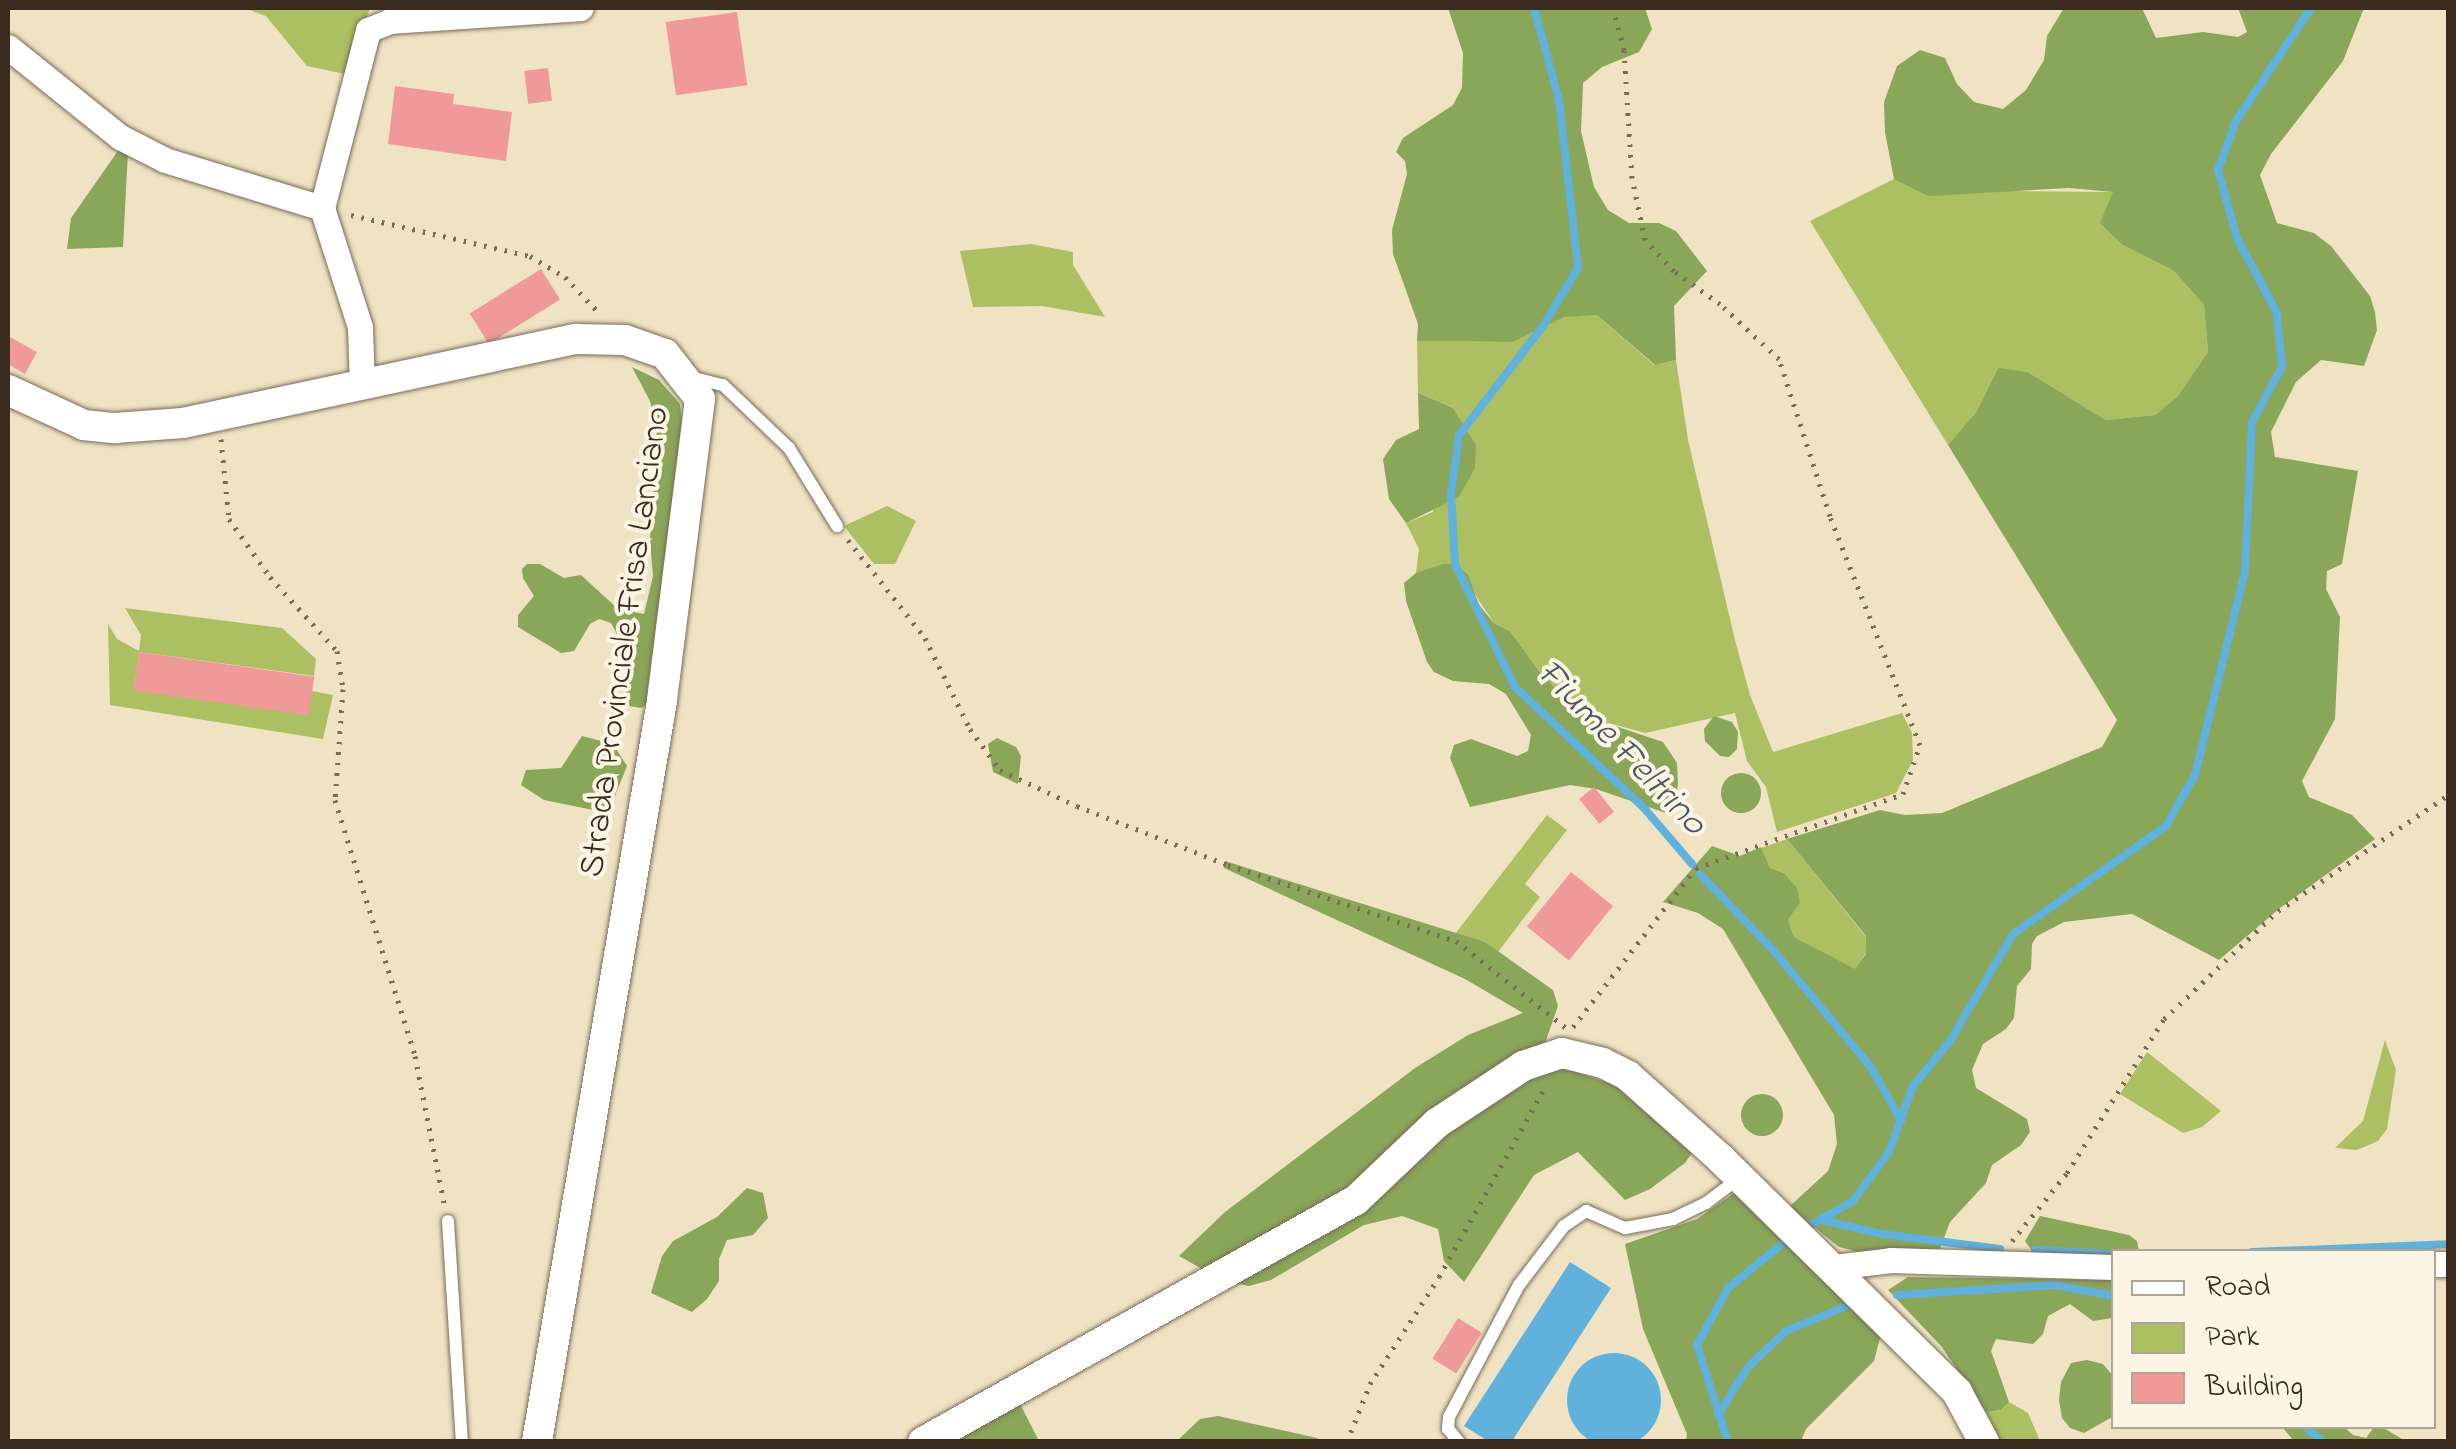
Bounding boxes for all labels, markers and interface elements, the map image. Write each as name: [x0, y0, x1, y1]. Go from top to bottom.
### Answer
street label: Strada Provinciale Frisa Lanciano: [572, 404, 680, 880]
water label: Fiume Feltrino: [1525, 652, 1715, 846]
legend: [2111, 1249, 2436, 1429]
text: Road: [2205, 1266, 2270, 1310]
text: Park: [2205, 1316, 2259, 1360]
text: Building: [2205, 1366, 2303, 1410]

